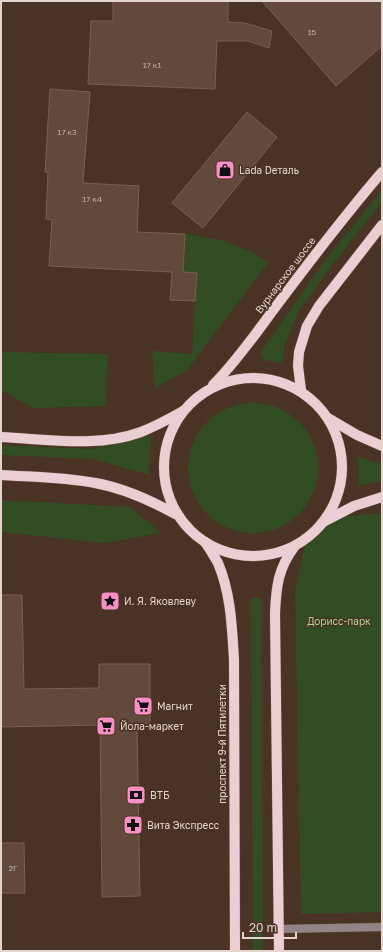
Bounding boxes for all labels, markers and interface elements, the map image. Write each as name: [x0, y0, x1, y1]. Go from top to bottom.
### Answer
house number: 15: [308, 27, 317, 37]
house number: 17 к1: [143, 60, 161, 70]
house number: 17 к3: [57, 127, 77, 137]
shop icon: Lada Dеталь: [214, 159, 236, 181]
place label: Lada Dеталь: [239, 164, 299, 176]
house number: 17 к4: [82, 194, 102, 204]
street label: Вурнарское шоссе: [252, 234, 318, 315]
place icon: И. Я. Яковлеву: [99, 590, 121, 612]
place label: И. Я. Яковлеву: [124, 595, 197, 607]
park label: Дорисс-парк: [307, 615, 371, 627]
street label: проспект 9-й Пятилетки: [216, 684, 228, 804]
supermarket icon: Магнит: [132, 695, 154, 717]
place label: Магнит: [157, 700, 193, 712]
supermarket icon: Йола-маркет: [95, 715, 117, 737]
place label: Йола-маркет: [120, 720, 184, 732]
bank icon: ВТБ: [125, 784, 147, 806]
place label: ВТБ: [150, 789, 170, 801]
pharmacy icon: Вита Экспресс: [122, 814, 144, 836]
place label: Вита Экспресс: [147, 819, 220, 831]
house number: 2Г: [8, 863, 18, 873]
scale bar: [243, 914, 296, 940]
text: 20 m: [249, 920, 277, 935]

